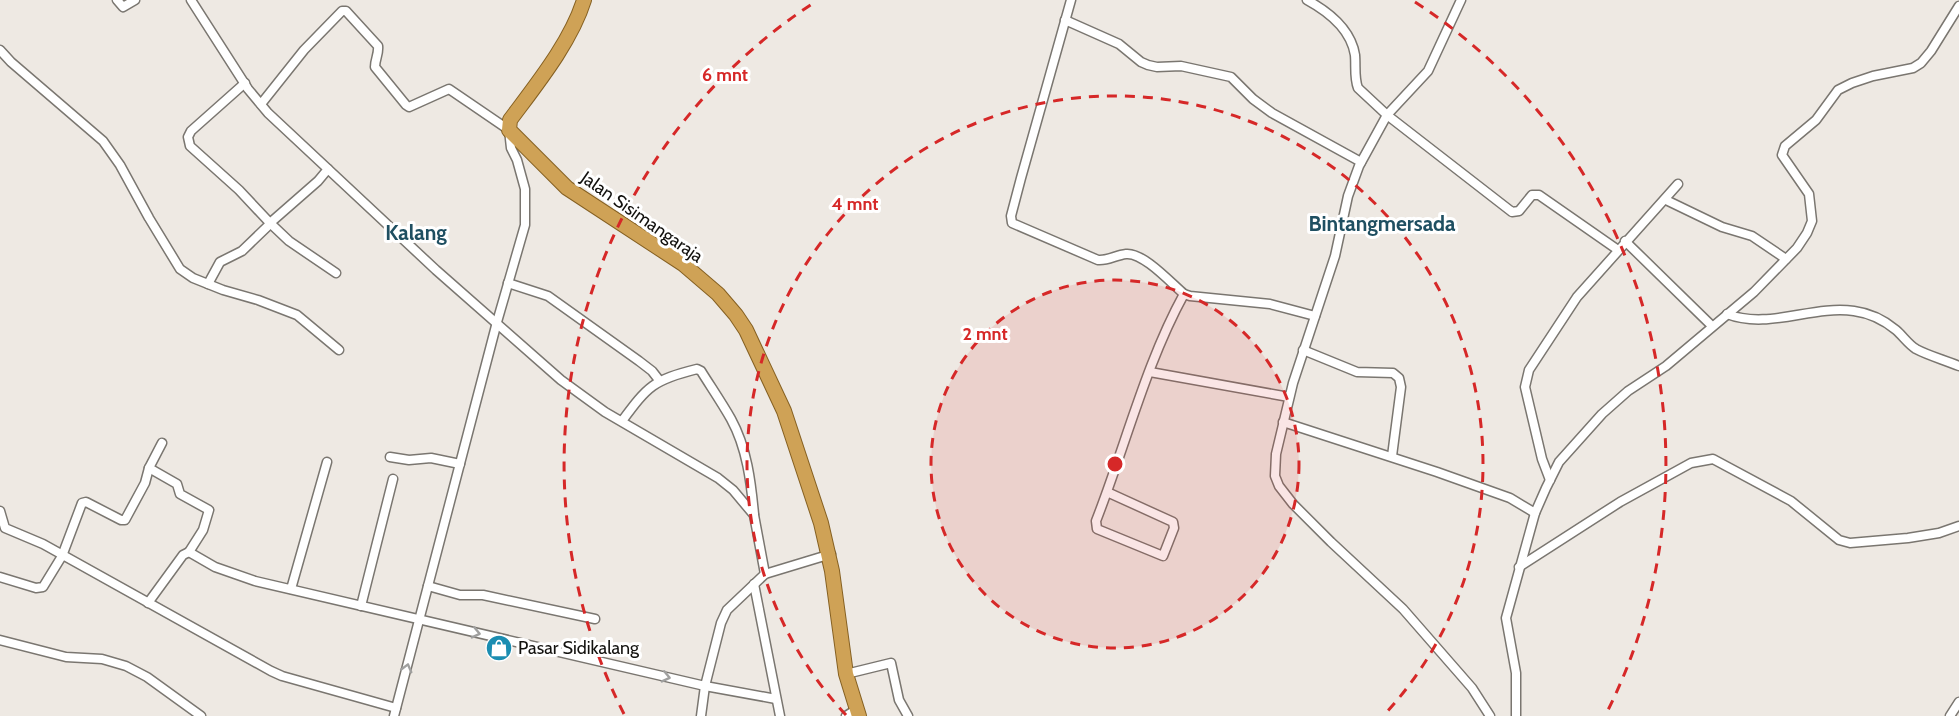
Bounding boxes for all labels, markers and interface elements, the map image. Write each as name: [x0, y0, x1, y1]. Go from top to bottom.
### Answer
text: 6 mnt: [702, 64, 748, 86]
street label: Jalan Sisimangaraja: [576, 166, 708, 268]
text: 4 mnt: [832, 193, 878, 215]
district label: Bintangmersada: [1308, 211, 1456, 236]
district label: Kalang: [385, 220, 447, 245]
text: 2 mnt: [962, 323, 1008, 345]
centre of rings: [1105, 454, 1125, 474]
one-way arrow: [471, 626, 481, 639]
shop icon: Pasar Sidikalang: [484, 633, 514, 663]
place label: Pasar Sidikalang: [518, 637, 640, 659]
one-way arrow: [399, 663, 412, 673]
one-way arrow: [661, 670, 671, 683]

